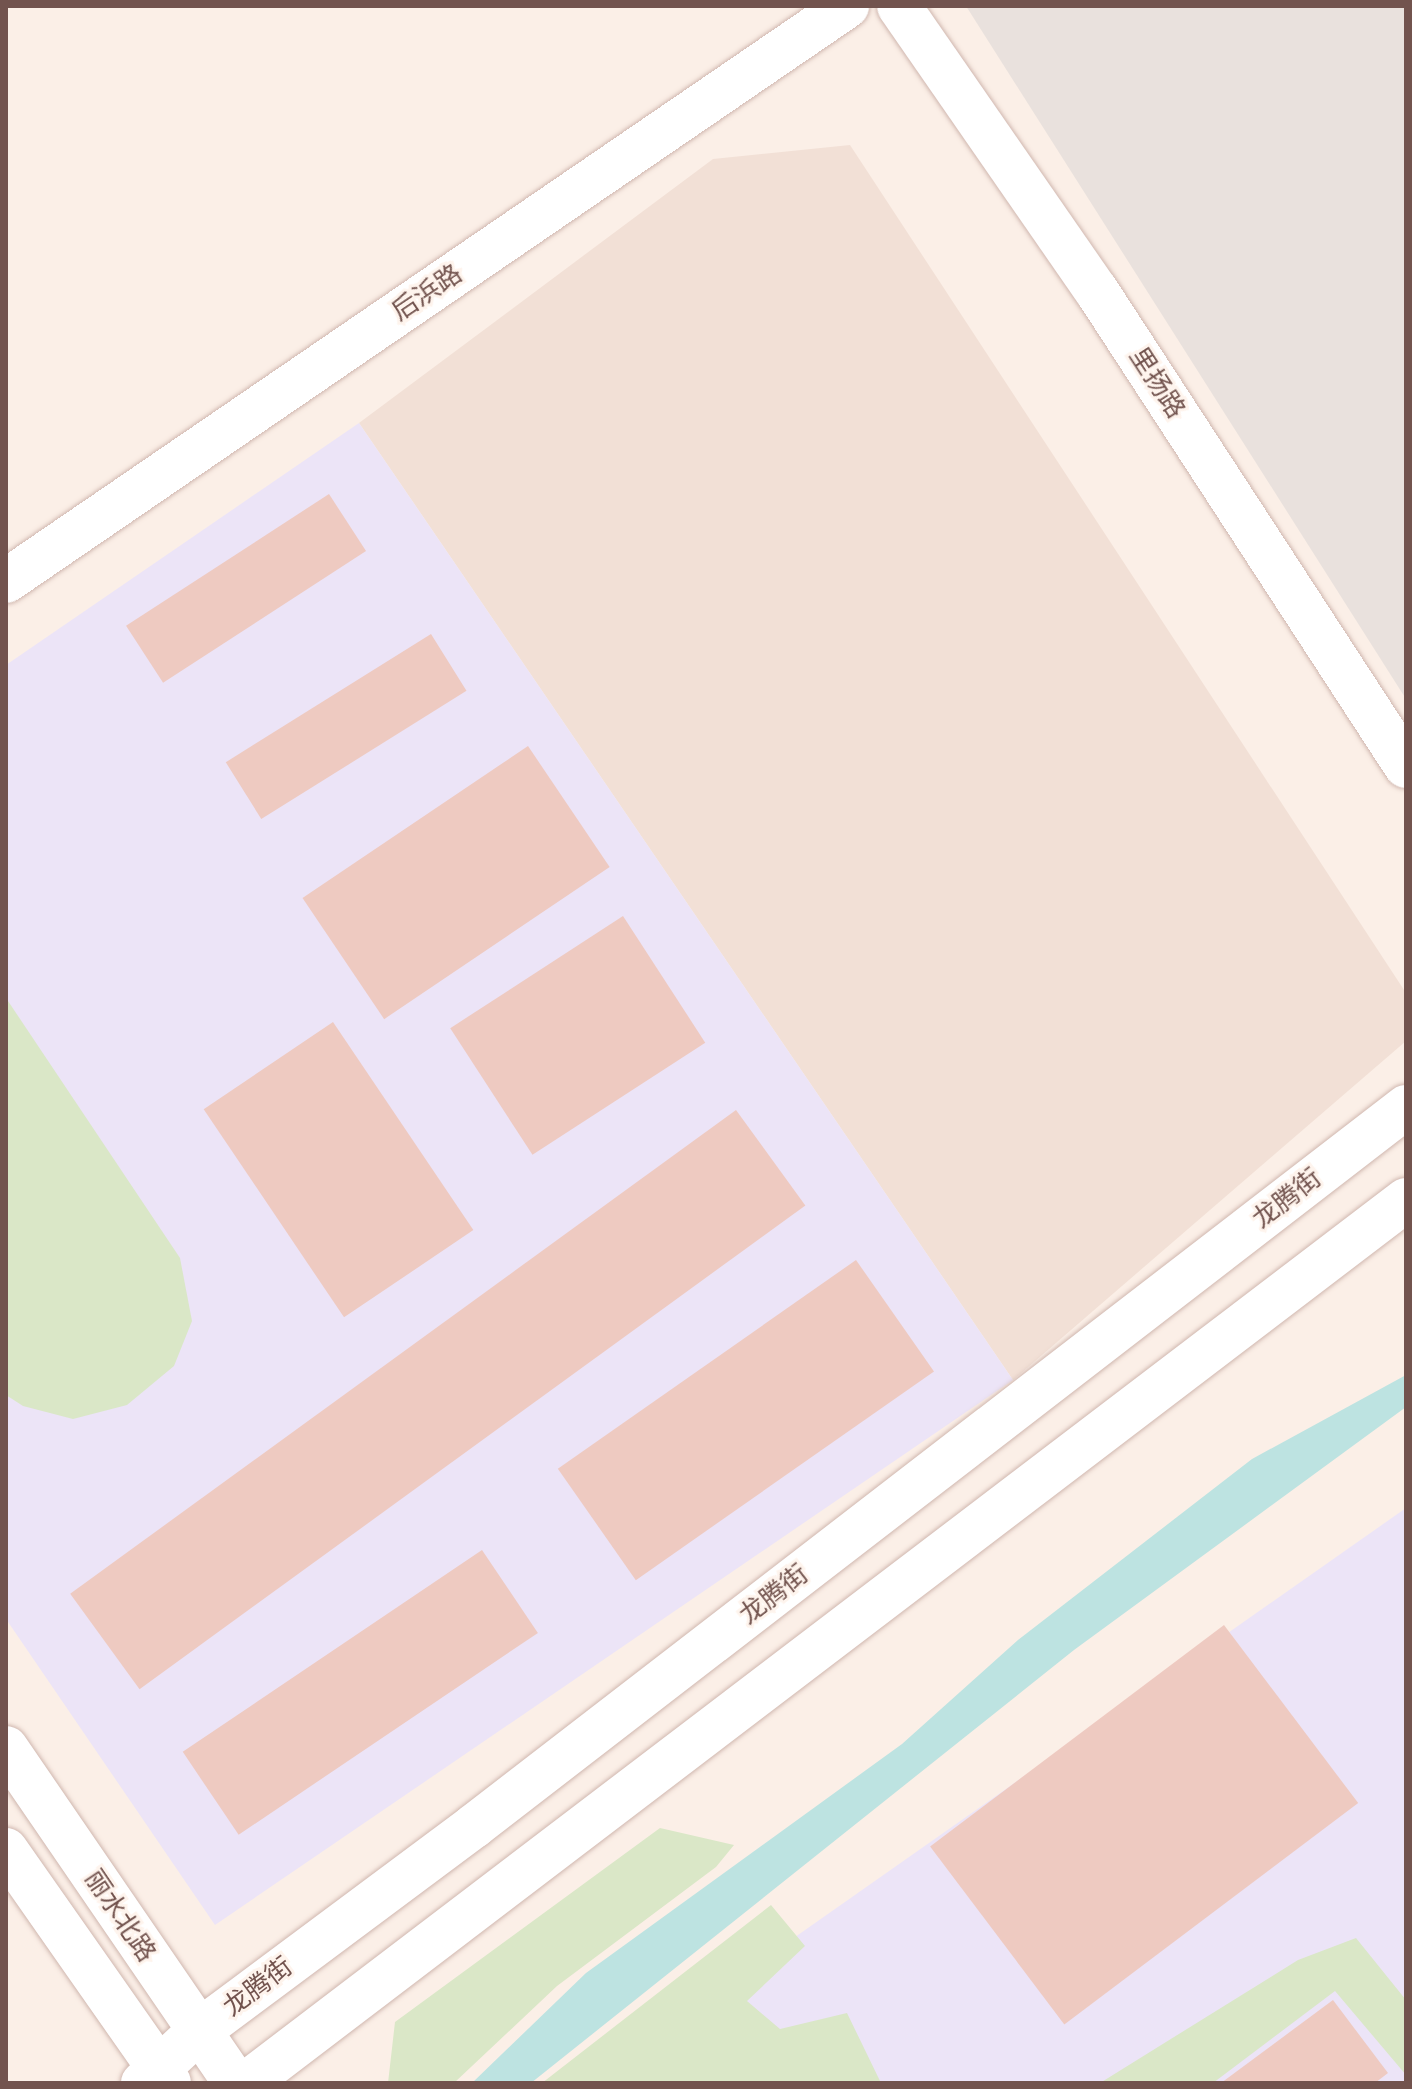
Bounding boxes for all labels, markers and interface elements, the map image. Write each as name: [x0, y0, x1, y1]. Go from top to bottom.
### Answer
street label: 后浜路: [386, 258, 468, 328]
street label: 里扬路: [1123, 342, 1191, 424]
street label: 龙腾街: [1247, 1163, 1327, 1235]
street label: 龙腾街: [734, 1559, 814, 1631]
street label: 丽水北路: [78, 1864, 162, 1968]
street label: 龙腾街: [217, 1951, 299, 2023]

